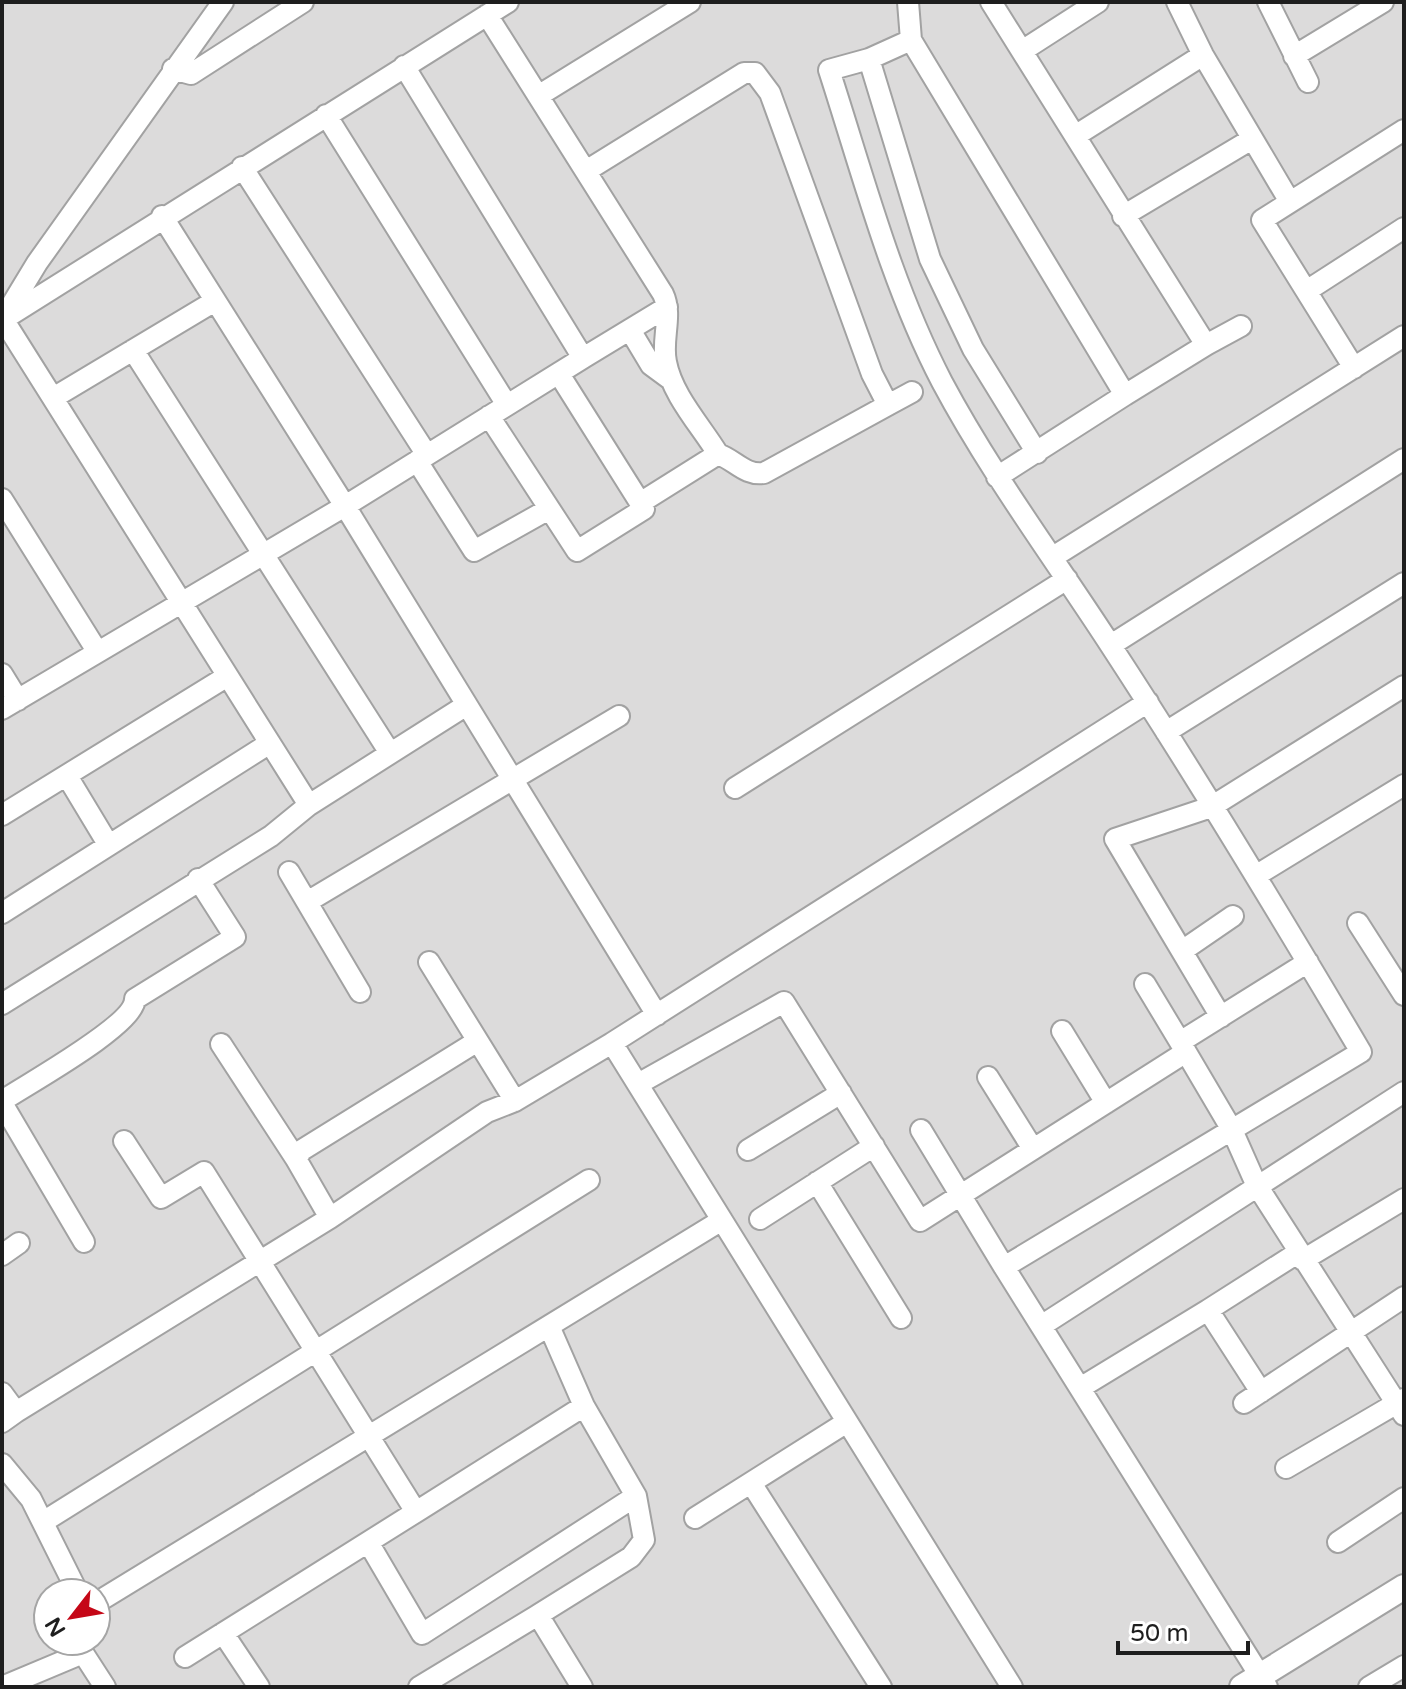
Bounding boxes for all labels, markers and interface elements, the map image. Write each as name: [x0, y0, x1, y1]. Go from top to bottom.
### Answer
north arrow: [32, 1577, 112, 1657]
scale bar: [1118, 1605, 1248, 1655]
text: N: [40, 1613, 71, 1641]
text: 50 m: [1130, 1619, 1188, 1648]

